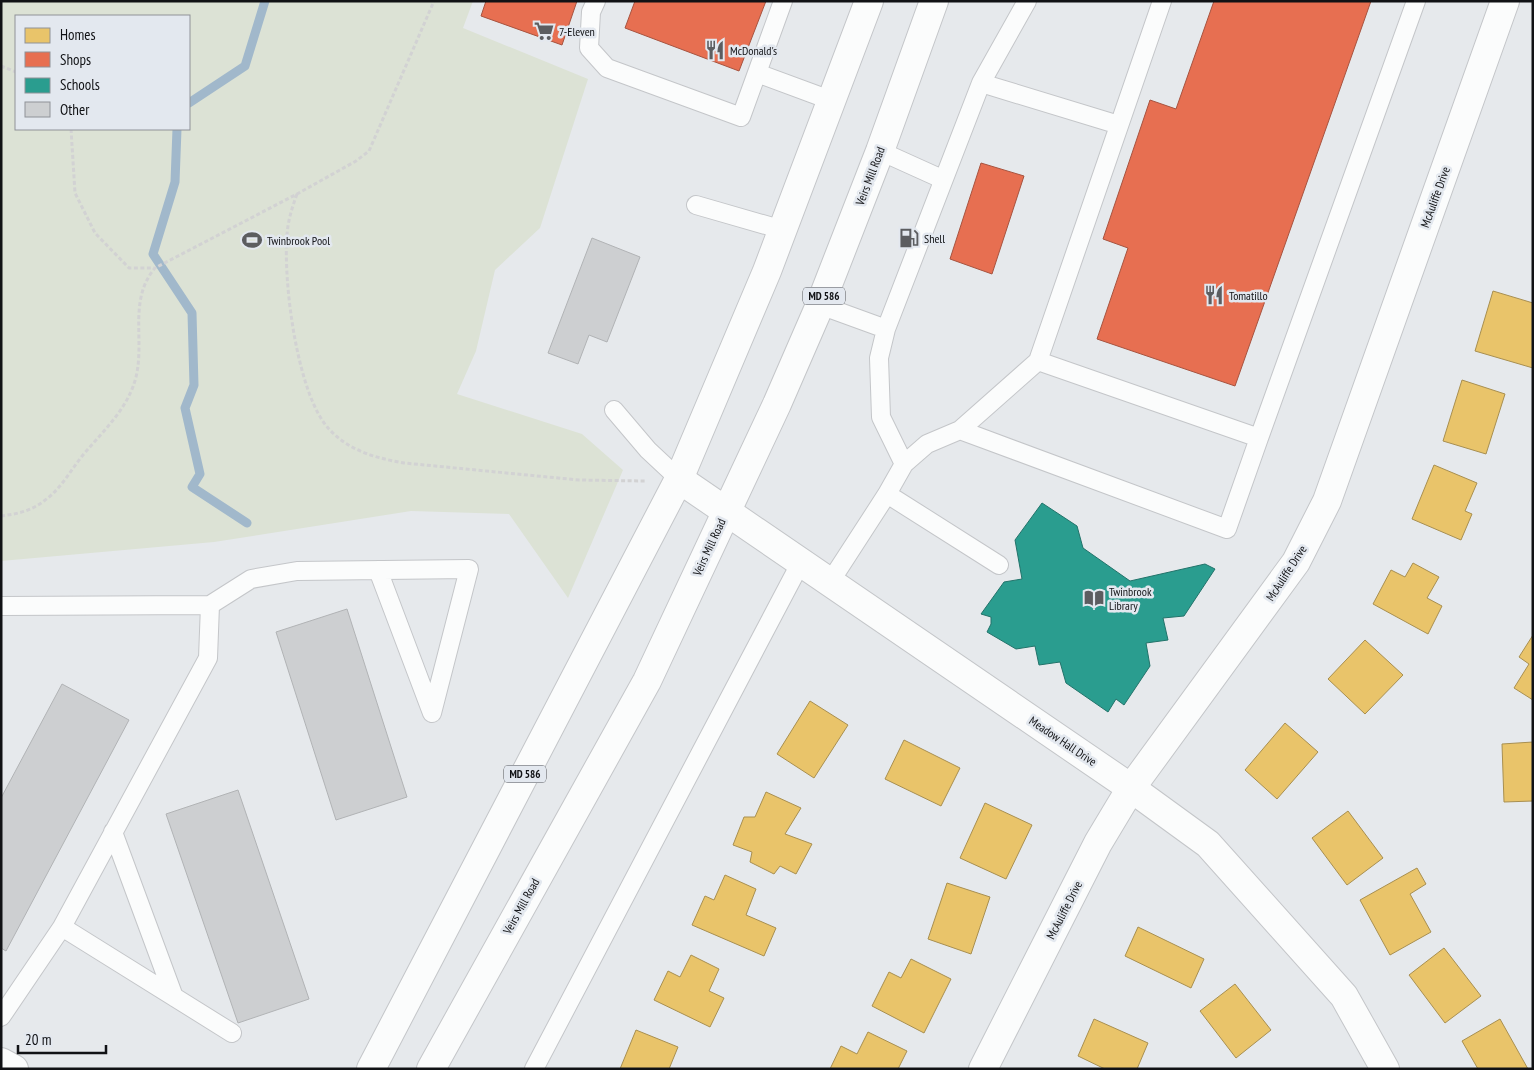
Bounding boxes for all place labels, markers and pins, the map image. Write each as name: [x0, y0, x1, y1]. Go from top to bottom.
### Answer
supermarket icon: 7-Eleven: [533, 20, 555, 42]
place label: 7-Eleven: [559, 24, 595, 39]
restaurant icon: McDonald's: [704, 39, 726, 61]
place label: McDonald's: [730, 43, 777, 58]
fuel station icon: Shell: [898, 227, 920, 249]
sports icon: Twinbrook Pool: [241, 229, 263, 251]
place label: Shell: [924, 231, 945, 246]
place label: Twinbrook Pool: [267, 233, 330, 248]
restaurant icon: Tomatillo: [1203, 284, 1225, 306]
place label: Tomatillo: [1229, 288, 1268, 303]
place label: Twinbrook Library: [1109, 584, 1152, 613]
library icon: Twinbrook Library: [1083, 587, 1105, 609]

